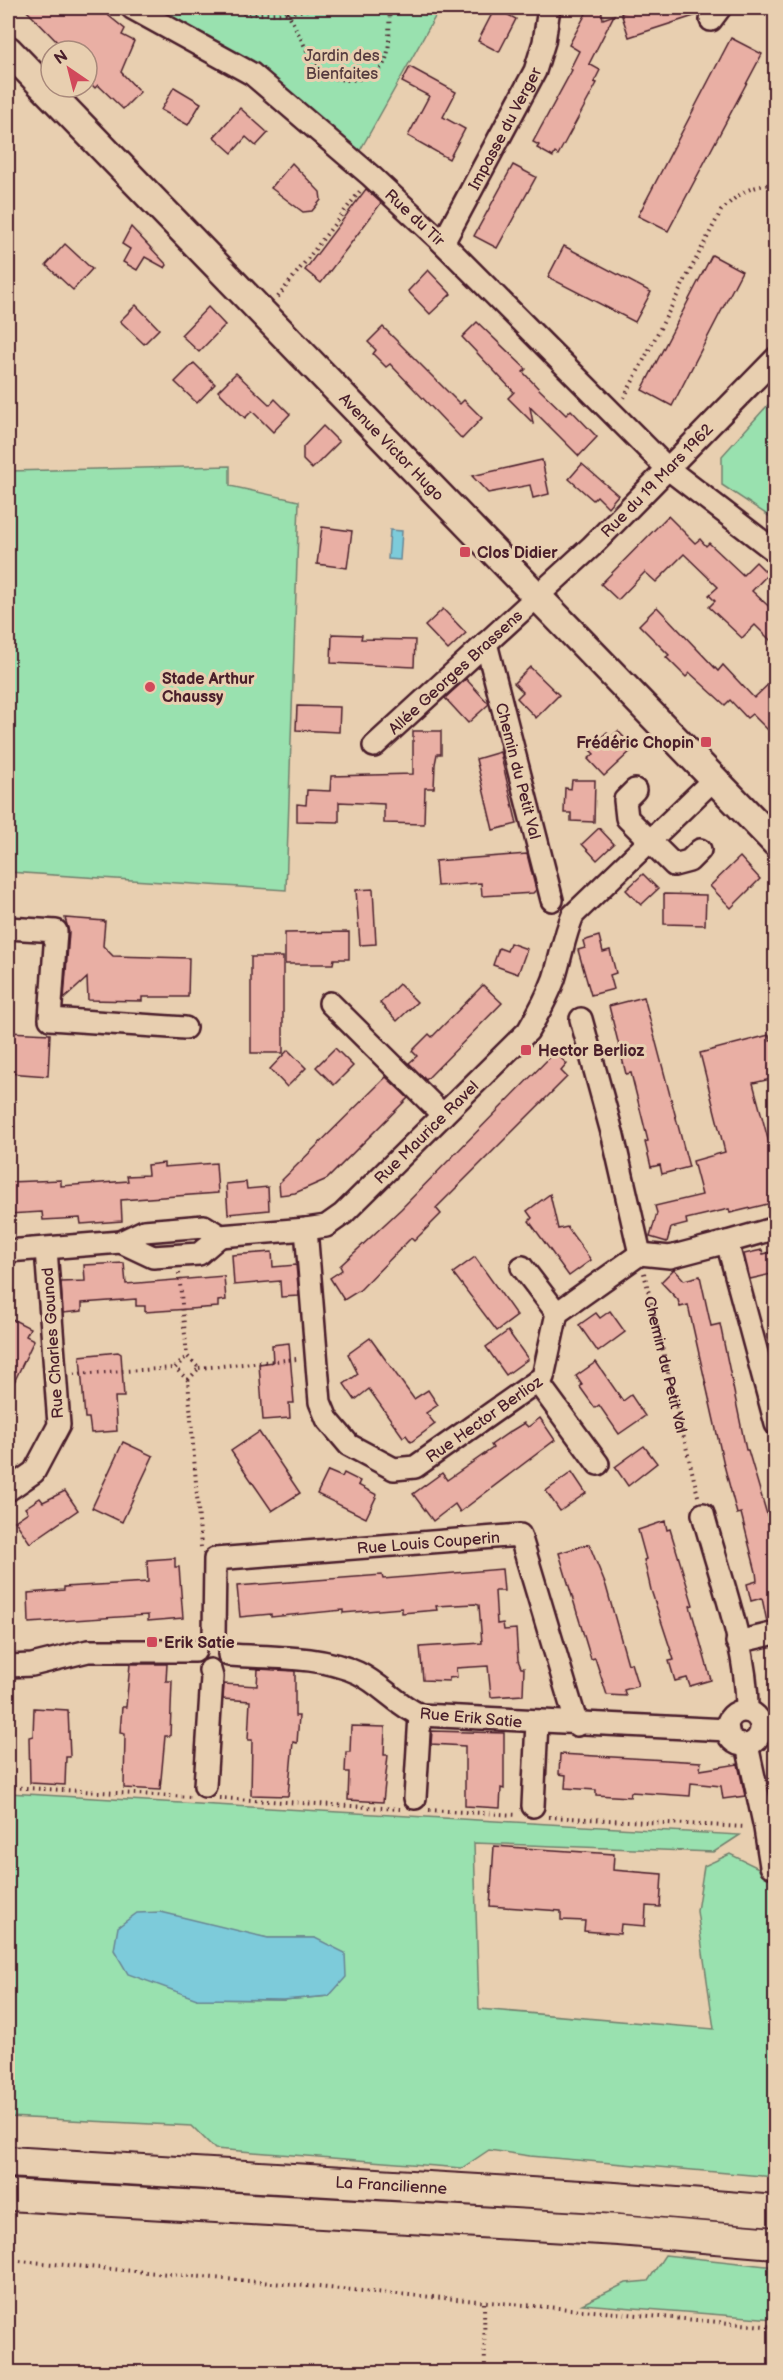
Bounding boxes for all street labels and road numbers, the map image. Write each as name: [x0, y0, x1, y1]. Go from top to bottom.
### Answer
street label: Impasse du Verger: [465, 65, 546, 194]
street label: Rue du Tir: [380, 186, 448, 251]
street label: Avenue Victor Hugo: [335, 390, 447, 505]
street label: Rue du 19 Mars 1962: [598, 420, 718, 542]
street label: Allée Georges Brassens: [385, 607, 527, 739]
street label: Chemin du Petit Val: [491, 701, 544, 841]
street label: Rue Maurice Ravel: [371, 1077, 483, 1189]
street label: Rue Charles Gounod: [39, 1267, 68, 1419]
street label: Chemin du Petit Val: [639, 1294, 690, 1435]
street label: Rue Hector Berlioz: [423, 1372, 547, 1467]
street label: Rue Louis Couperin: [356, 1529, 501, 1559]
street label: Rue Erik Satie: [419, 1705, 523, 1732]
street label: La Francilienne: [335, 2173, 448, 2199]

